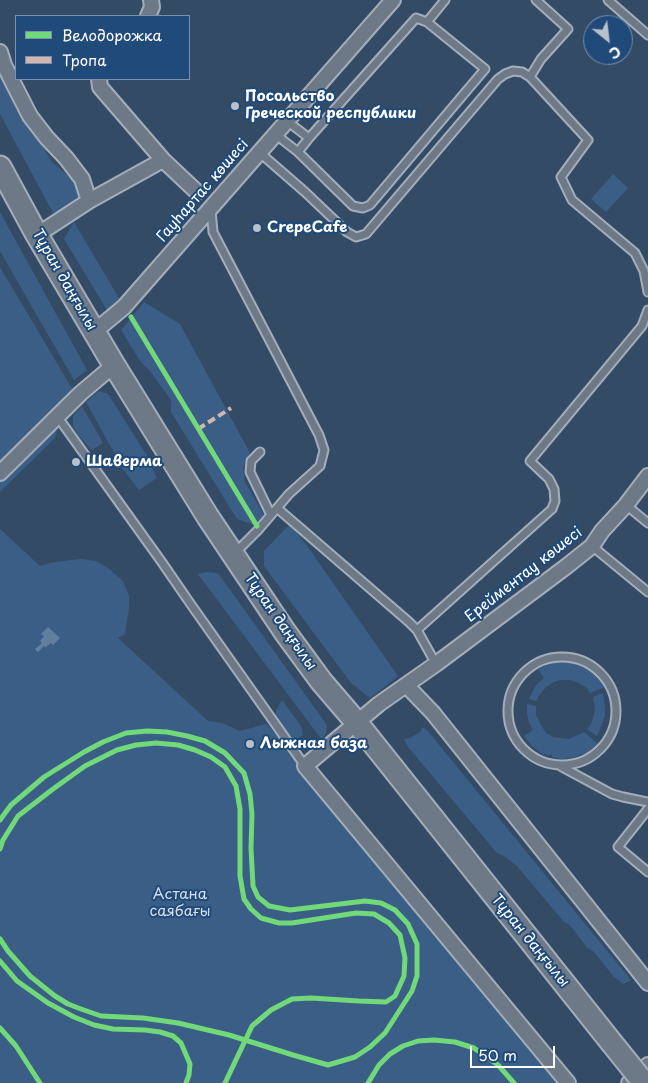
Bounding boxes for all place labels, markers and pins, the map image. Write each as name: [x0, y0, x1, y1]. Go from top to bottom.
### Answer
place label: Посольство Греческой республики: [245, 88, 416, 123]
marker: Посольство Греческой республики: [229, 100, 241, 112]
place label: CrepeCafe: [267, 219, 347, 237]
marker: CrepeCafe: [251, 222, 263, 234]
place label: Шаверма: [86, 453, 162, 471]
marker: Шаверма: [70, 456, 82, 468]
place label: Лыжная база: [260, 735, 368, 753]
marker: Лыжная база: [244, 738, 256, 750]

